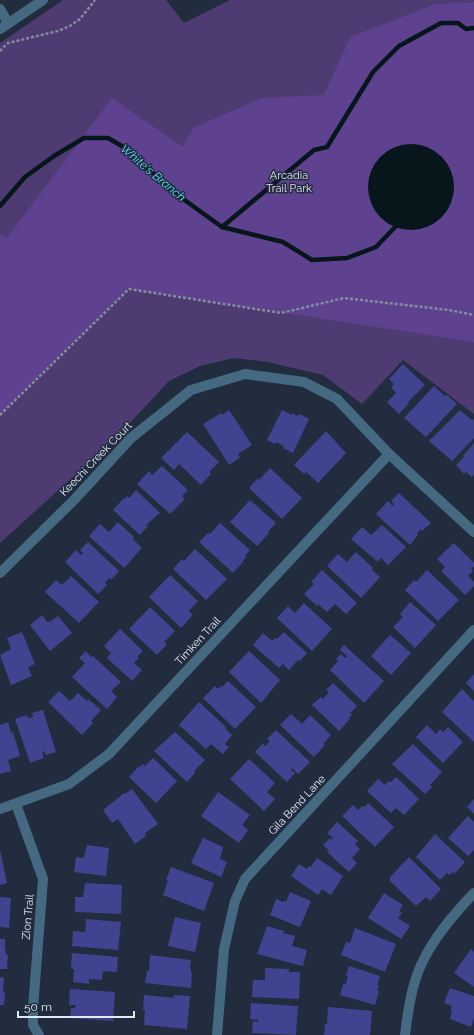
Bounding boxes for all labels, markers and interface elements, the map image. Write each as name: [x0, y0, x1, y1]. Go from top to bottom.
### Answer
water label: White's Branch: [118, 142, 189, 204]
park label: Arcadia Trail Park: [266, 169, 312, 195]
street label: Keechi Creek Court: [57, 419, 135, 499]
street label: Timken Trail: [172, 614, 224, 668]
street label: Gila Bend Lane: [266, 772, 328, 838]
street label: Zion Trail: [20, 894, 36, 940]
scale bar: [18, 993, 134, 1019]
text: 50 m: [24, 1000, 52, 1014]

